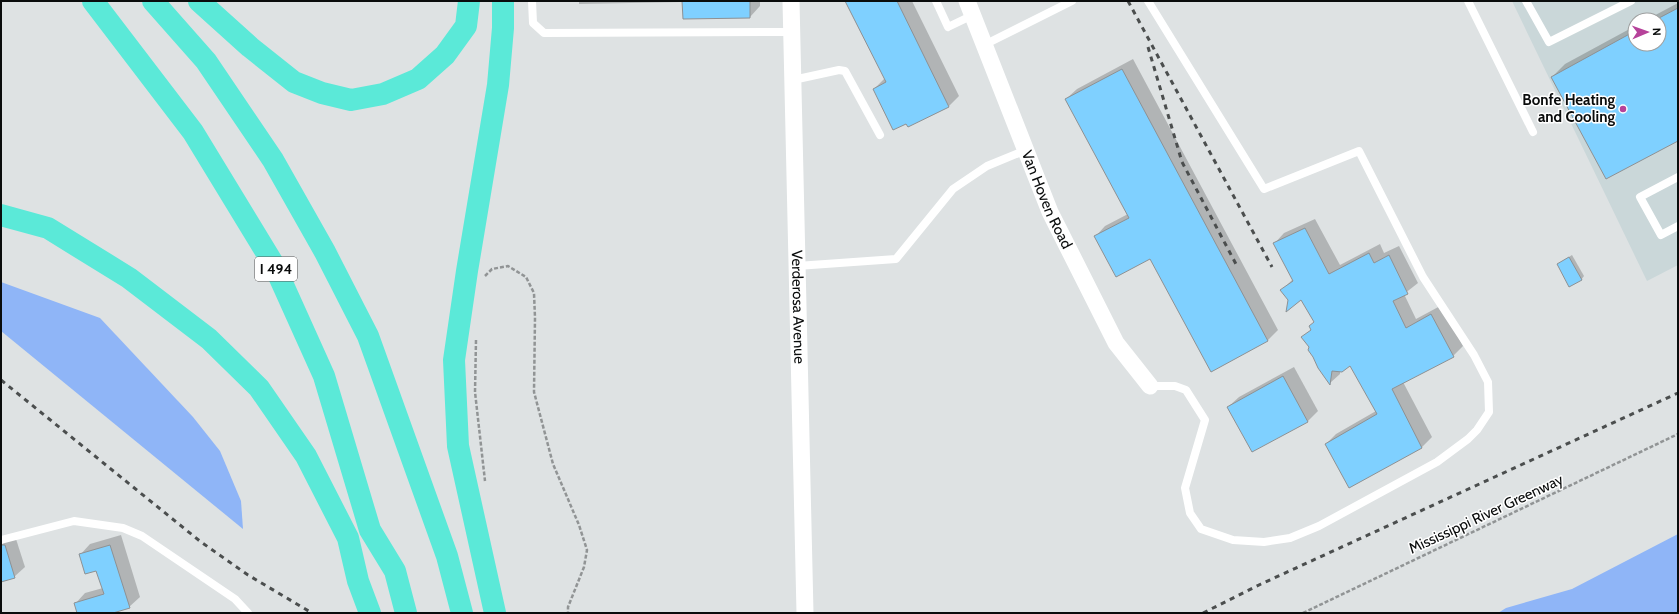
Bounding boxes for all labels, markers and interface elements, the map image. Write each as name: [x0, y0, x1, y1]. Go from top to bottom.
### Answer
north arrow: [1627, 12, 1667, 52]
text: N: [1650, 28, 1664, 36]
place label: Bonfe Heating and Cooling: [1522, 91, 1615, 126]
marker: Bonfe Heating and Cooling: [1618, 104, 1628, 114]
street label: Van Hoven Road: [1018, 148, 1076, 252]
street label: Verderosa Avenue: [788, 250, 808, 364]
road number: I 494: [255, 257, 297, 281]
street label: Mississippi River Greenway: [1406, 470, 1566, 558]

